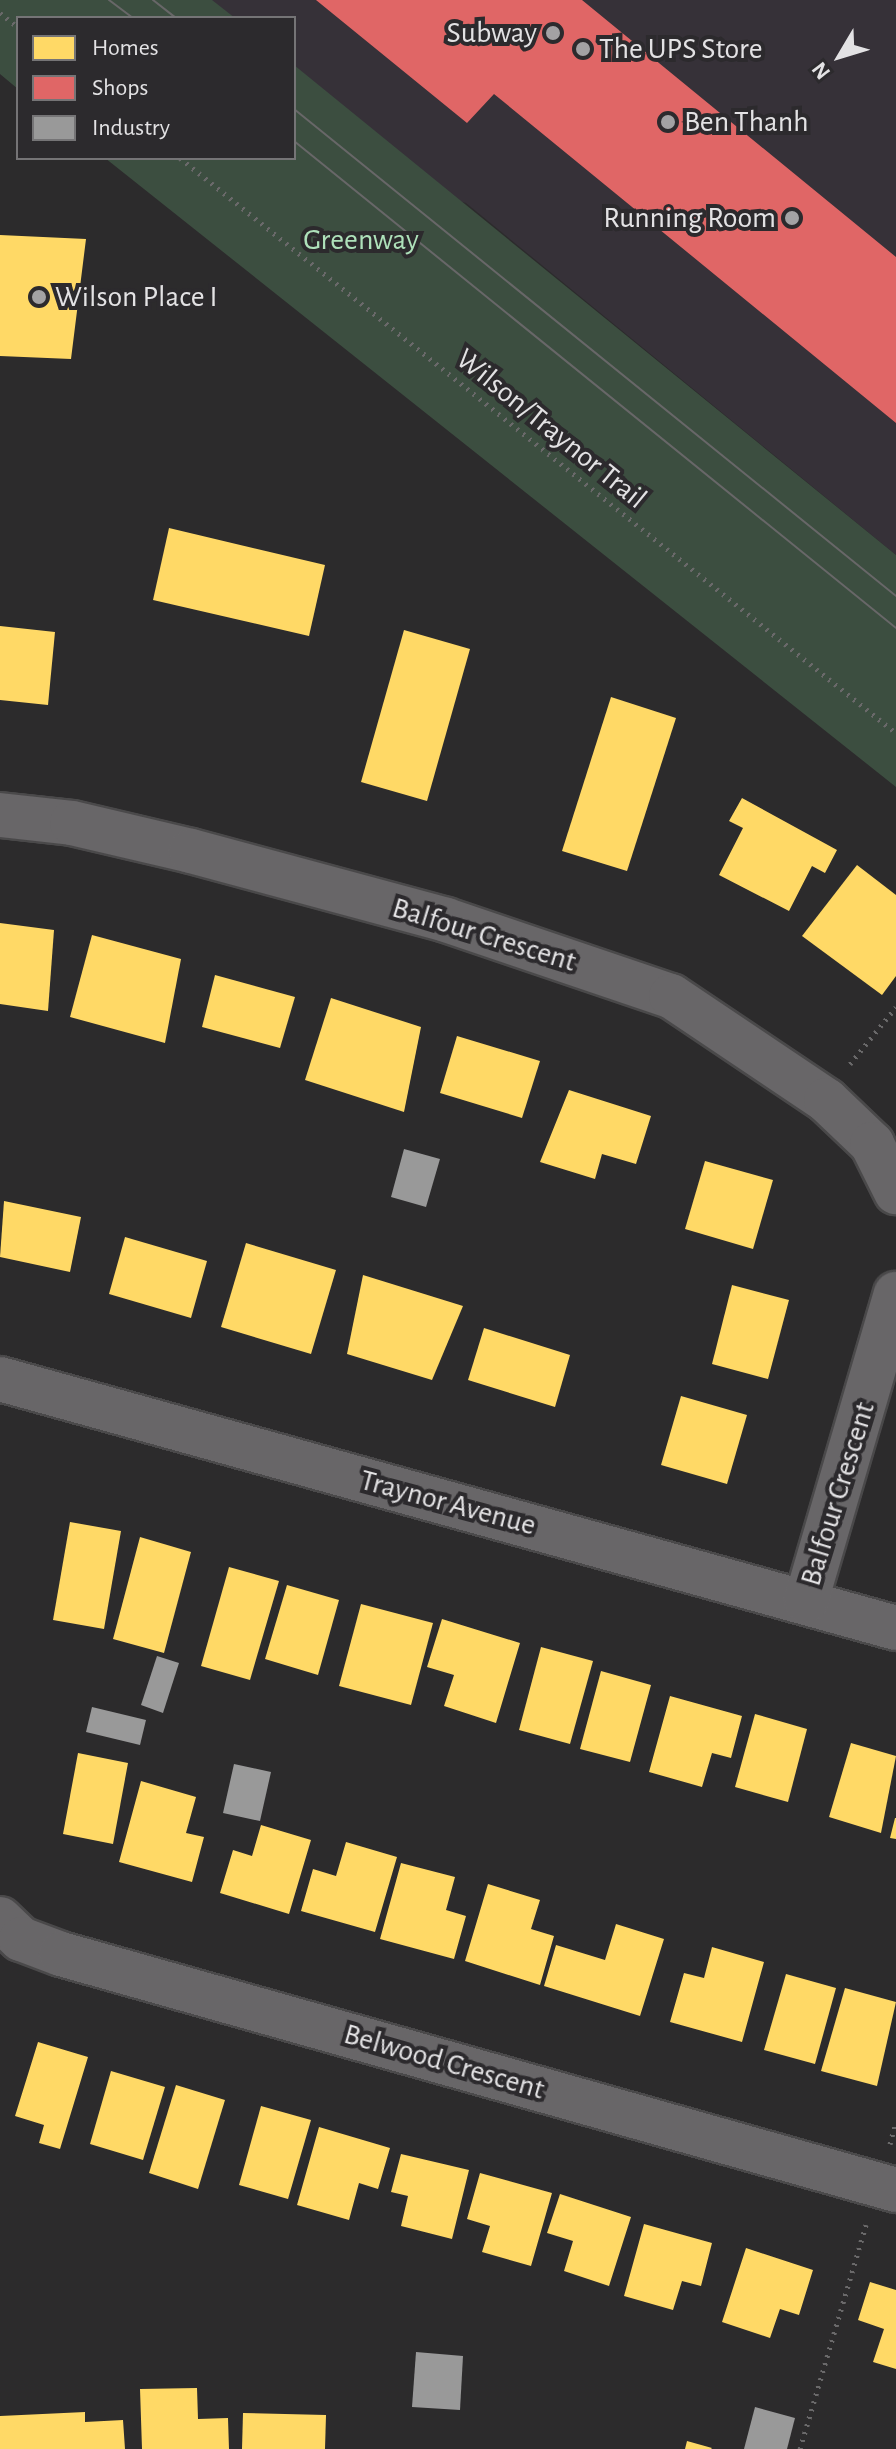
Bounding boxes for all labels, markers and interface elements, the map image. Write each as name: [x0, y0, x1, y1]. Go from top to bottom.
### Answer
place label: Subway: [447, 15, 537, 51]
legend: [16, 16, 296, 160]
north arrow: [800, 16, 880, 96]
marker: Subway: [544, 24, 562, 42]
place label: The UPS Store: [599, 31, 762, 67]
text: Homes: [92, 36, 159, 60]
marker: The UPS Store: [574, 40, 592, 58]
text: N: [808, 58, 834, 84]
text: Shops: [92, 76, 148, 100]
place label: Ben Thanh: [684, 104, 809, 140]
marker: Ben Thanh: [659, 113, 677, 131]
text: Industry: [92, 116, 170, 140]
place label: Running Room: [603, 200, 776, 236]
marker: Running Room: [783, 209, 801, 227]
park label: Greenway: [303, 222, 419, 258]
place label: Wilson Place I: [55, 279, 218, 315]
marker: Wilson Place I: [30, 288, 48, 306]
street label: Wilson/Traynor Trail: [448, 341, 654, 517]
street label: Balfour Crescent: [388, 890, 580, 980]
street label: Balfour Crescent: [793, 1398, 883, 1590]
street label: Traynor Avenue: [356, 1462, 540, 1544]
street label: Belwood Crescent: [340, 2016, 548, 2108]

